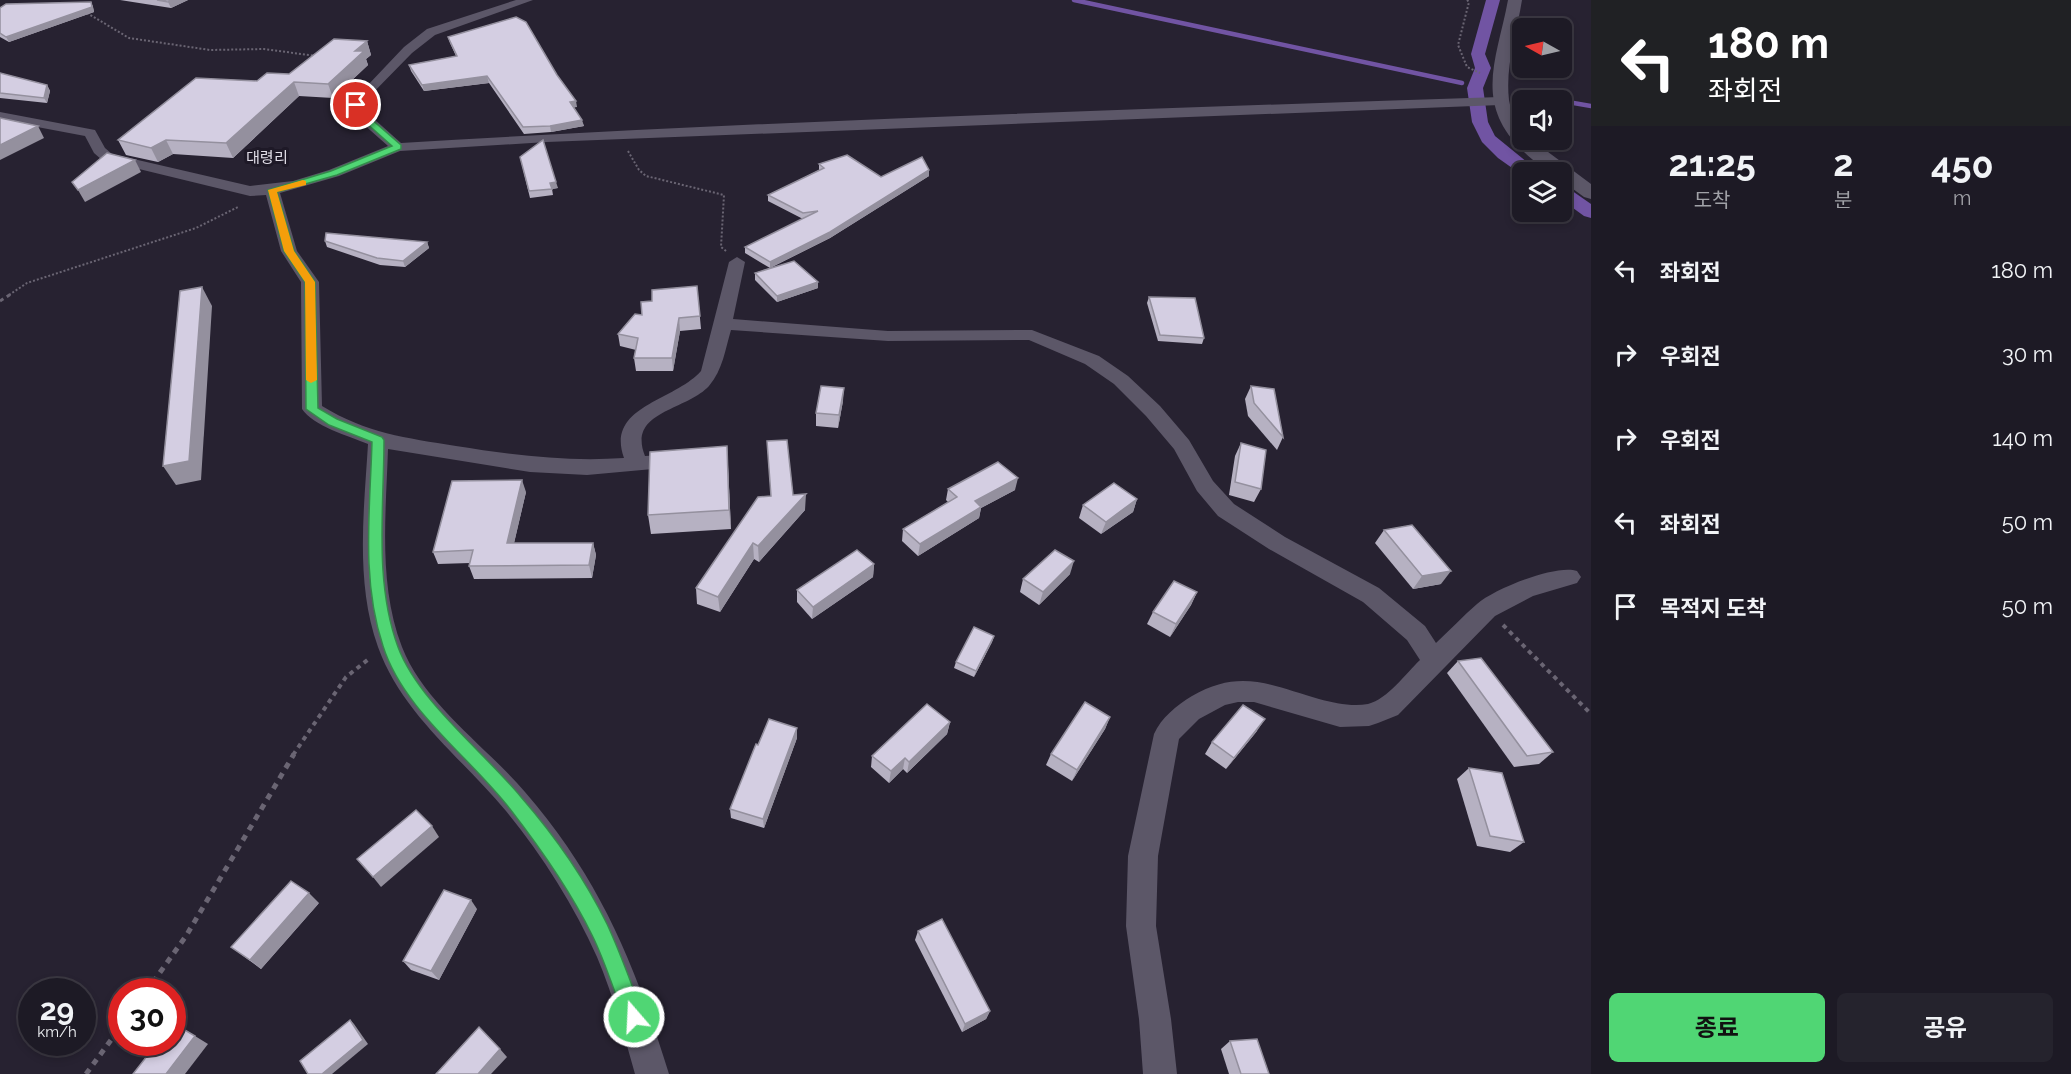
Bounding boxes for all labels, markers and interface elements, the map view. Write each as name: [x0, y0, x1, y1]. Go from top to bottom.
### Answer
north arrow: [1512, 18, 1572, 78]
map controls: [1512, 18, 1572, 222]
text: 180 m: [1708, 19, 1829, 68]
icon: left: [1609, 24, 1687, 102]
text: 좌회전: [1708, 75, 1783, 106]
pin: [330, 79, 381, 130]
icon: arrive: [339, 88, 372, 121]
button: sound: [1512, 90, 1572, 150]
text: 21:25: [1668, 142, 1756, 184]
text: 2: [1833, 142, 1853, 184]
text: 450: [1931, 144, 1994, 186]
district label: 대령리: [246, 149, 288, 167]
button: layers: [1512, 162, 1572, 222]
text: m: [1953, 186, 1971, 210]
text: 도착: [1694, 188, 1730, 212]
text: 분: [1834, 188, 1853, 212]
icon: left: [1609, 254, 1642, 287]
text: 180 m: [1991, 257, 2053, 283]
text: 좌회전: [1660, 259, 1721, 285]
icon: right: [1609, 338, 1642, 371]
text: 30 m: [2002, 341, 2053, 367]
text: 우회전: [1660, 343, 1721, 369]
icon: right: [1609, 422, 1642, 455]
text: 140 m: [1992, 425, 2053, 451]
text: 우회전: [1660, 427, 1721, 453]
icon: left: [1609, 506, 1642, 539]
text: 50 m: [2002, 509, 2053, 535]
text: 좌회전: [1660, 511, 1721, 537]
icon: arrive: [1609, 590, 1642, 623]
text: 50 m: [2002, 593, 2053, 619]
text: 목적지 도착: [1660, 595, 1766, 621]
speed limit sign: 30: [108, 978, 186, 1056]
position arrow: [602, 985, 666, 1049]
text: 29: [40, 992, 74, 1027]
button: 종료: [1609, 993, 1825, 1062]
button: 공유: [1837, 993, 2053, 1062]
text: km/h: [37, 1023, 77, 1041]

